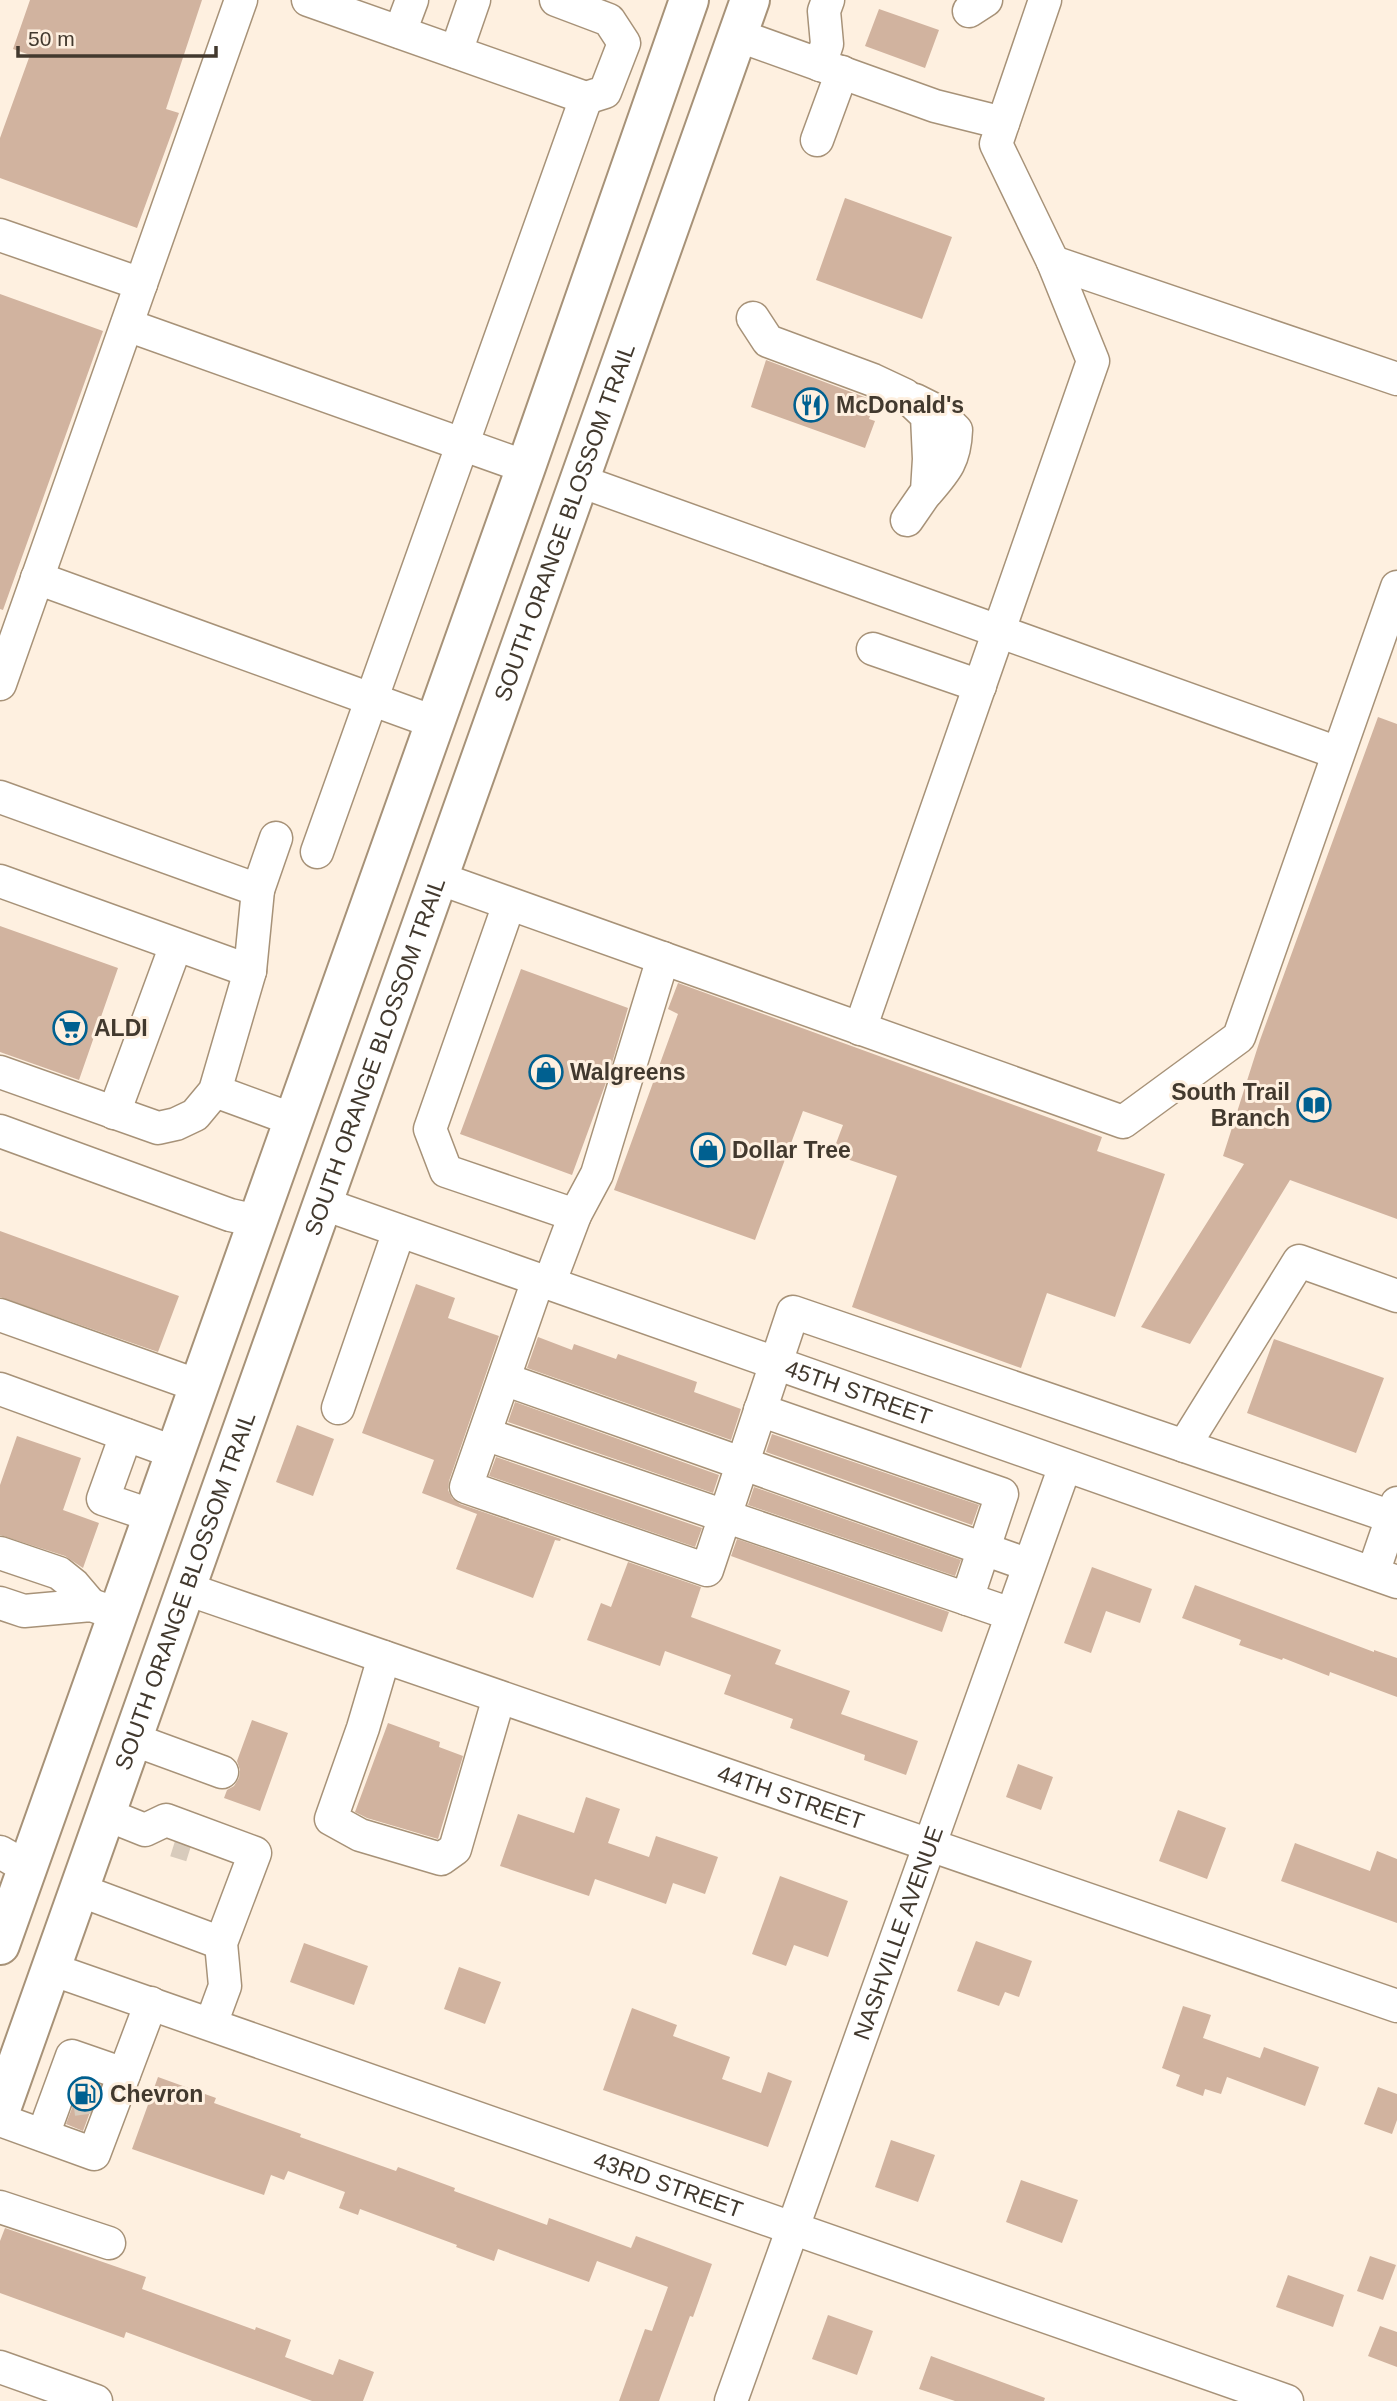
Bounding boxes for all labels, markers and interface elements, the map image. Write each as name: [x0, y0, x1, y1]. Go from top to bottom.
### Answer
scale bar: [18, 14, 215, 58]
text: 50 m: [28, 27, 75, 50]
street label: SOUTH ORANGE BLOSSOM TRAIL: [489, 340, 640, 705]
restaurant icon: McDonald's: [792, 386, 830, 424]
place label: McDonald's: [836, 392, 964, 418]
street label: SOUTH ORANGE BLOSSOM TRAIL: [299, 874, 450, 1239]
supermarket icon: ALDI: [51, 1009, 89, 1047]
place label: ALDI: [94, 1015, 148, 1041]
shop icon: Walgreens: [527, 1053, 565, 1091]
place label: Walgreens: [570, 1059, 685, 1085]
place label: South Trail Branch: [1171, 1079, 1290, 1131]
library icon: South Trail Branch: [1295, 1086, 1333, 1124]
shop icon: Dollar Tree: [689, 1131, 727, 1169]
place label: Dollar Tree: [732, 1137, 851, 1163]
street label: 45TH STREET: [782, 1355, 935, 1430]
street label: SOUTH ORANGE BLOSSOM TRAIL: [110, 1408, 261, 1773]
street label: 44TH STREET: [714, 1760, 868, 1834]
street label: NASHVILLE AVENUE: [848, 1823, 948, 2043]
fuel station icon: Chevron: [66, 2075, 104, 2113]
place label: Chevron: [110, 2081, 203, 2107]
street label: 43RD STREET: [590, 2147, 746, 2223]

